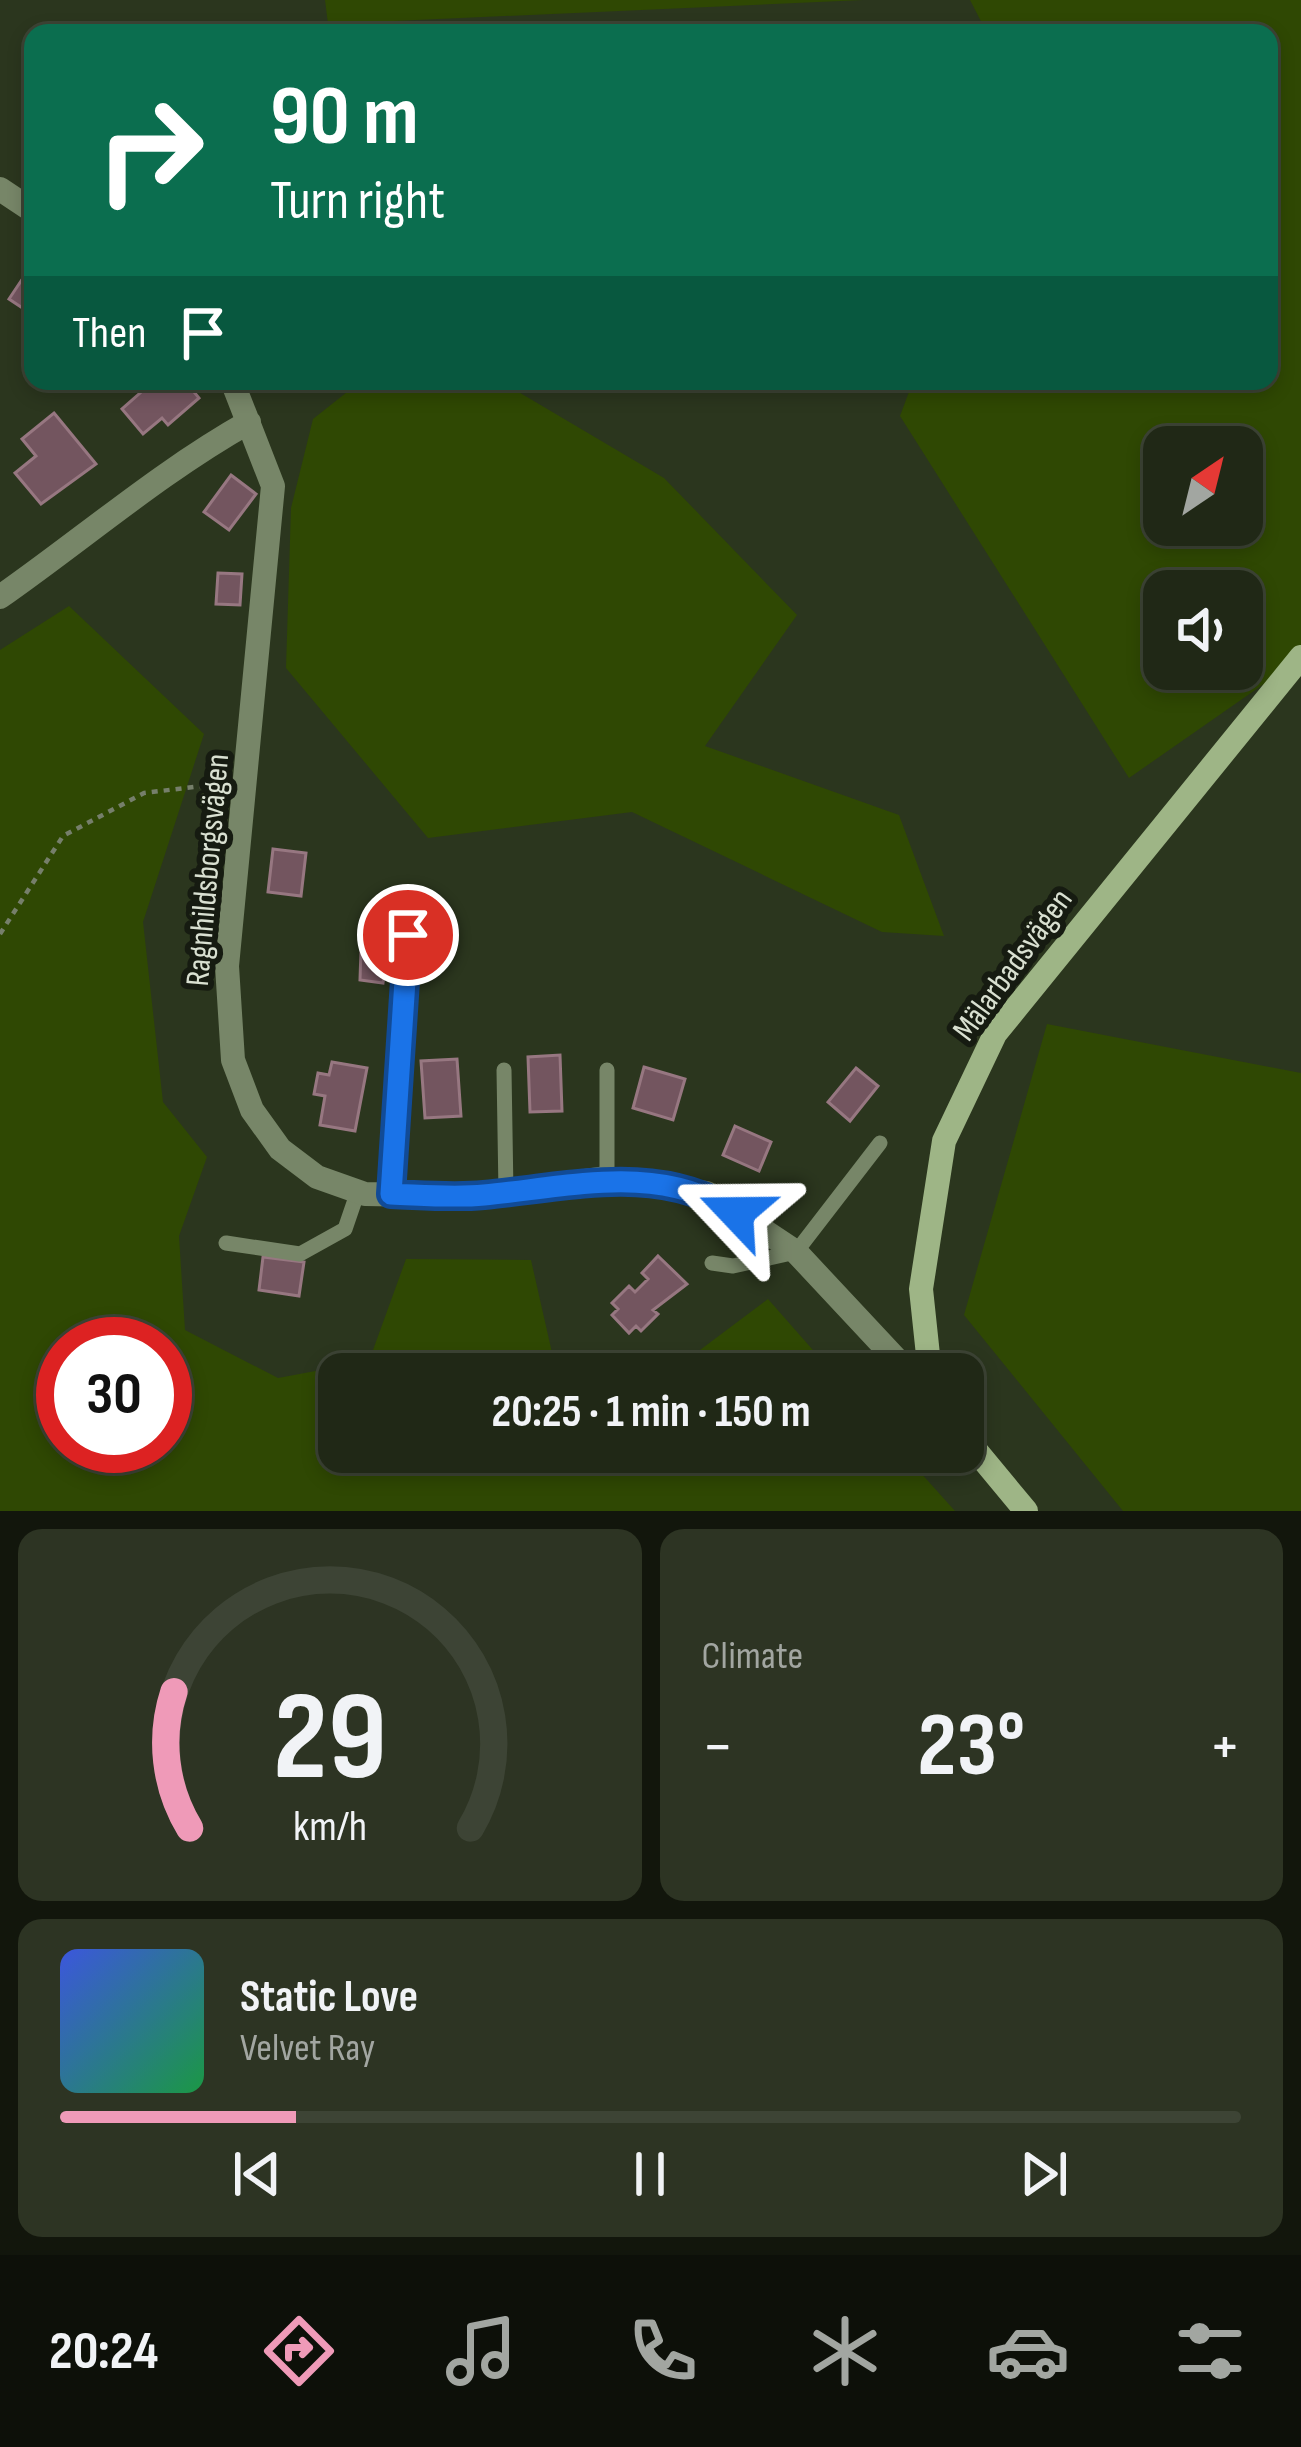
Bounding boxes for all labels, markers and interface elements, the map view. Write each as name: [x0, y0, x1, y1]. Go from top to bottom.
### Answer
text: 90 m: [270, 67, 419, 168]
icon: right: [72, 72, 228, 228]
text: Turn right: [270, 169, 445, 234]
icon: arrive: [170, 300, 236, 366]
text: Then: [72, 306, 146, 361]
north arrow: [1143, 426, 1263, 546]
map controls: [1143, 426, 1263, 690]
button: sound: [1143, 570, 1263, 690]
street label: Ragnhildsborgsvägen: [178, 752, 238, 988]
street label: Mälarbadsvägen: [945, 881, 1081, 1049]
pin: [357, 884, 459, 986]
icon: arrive: [375, 902, 441, 968]
position arrow: [673, 1150, 799, 1276]
speed limit sign: 30: [36, 1317, 192, 1473]
text: 20:25 · 1 min · 150 m: [491, 1385, 811, 1440]
text: Climate: [702, 1633, 803, 1680]
text: 29: [273, 1665, 387, 1814]
text: 23°: [917, 1693, 1025, 1801]
text: −: [702, 1708, 734, 1787]
text: +: [1209, 1708, 1241, 1787]
text: km/h: [293, 1801, 367, 1853]
text: Static Love: [240, 1970, 418, 2025]
text: Velvet Ray: [240, 2025, 375, 2072]
icon: previous: [224, 2141, 290, 2207]
icon: pause: [617, 2141, 683, 2207]
icon: next: [1011, 2141, 1077, 2207]
icon: directions: [257, 2309, 341, 2393]
icon: music: [439, 2309, 523, 2393]
icon: phone: [621, 2309, 705, 2393]
icon: climate: [803, 2309, 887, 2393]
icon: car: [986, 2309, 1070, 2393]
icon: filters: [1168, 2309, 1252, 2393]
text: 20:24: [49, 2319, 158, 2384]

